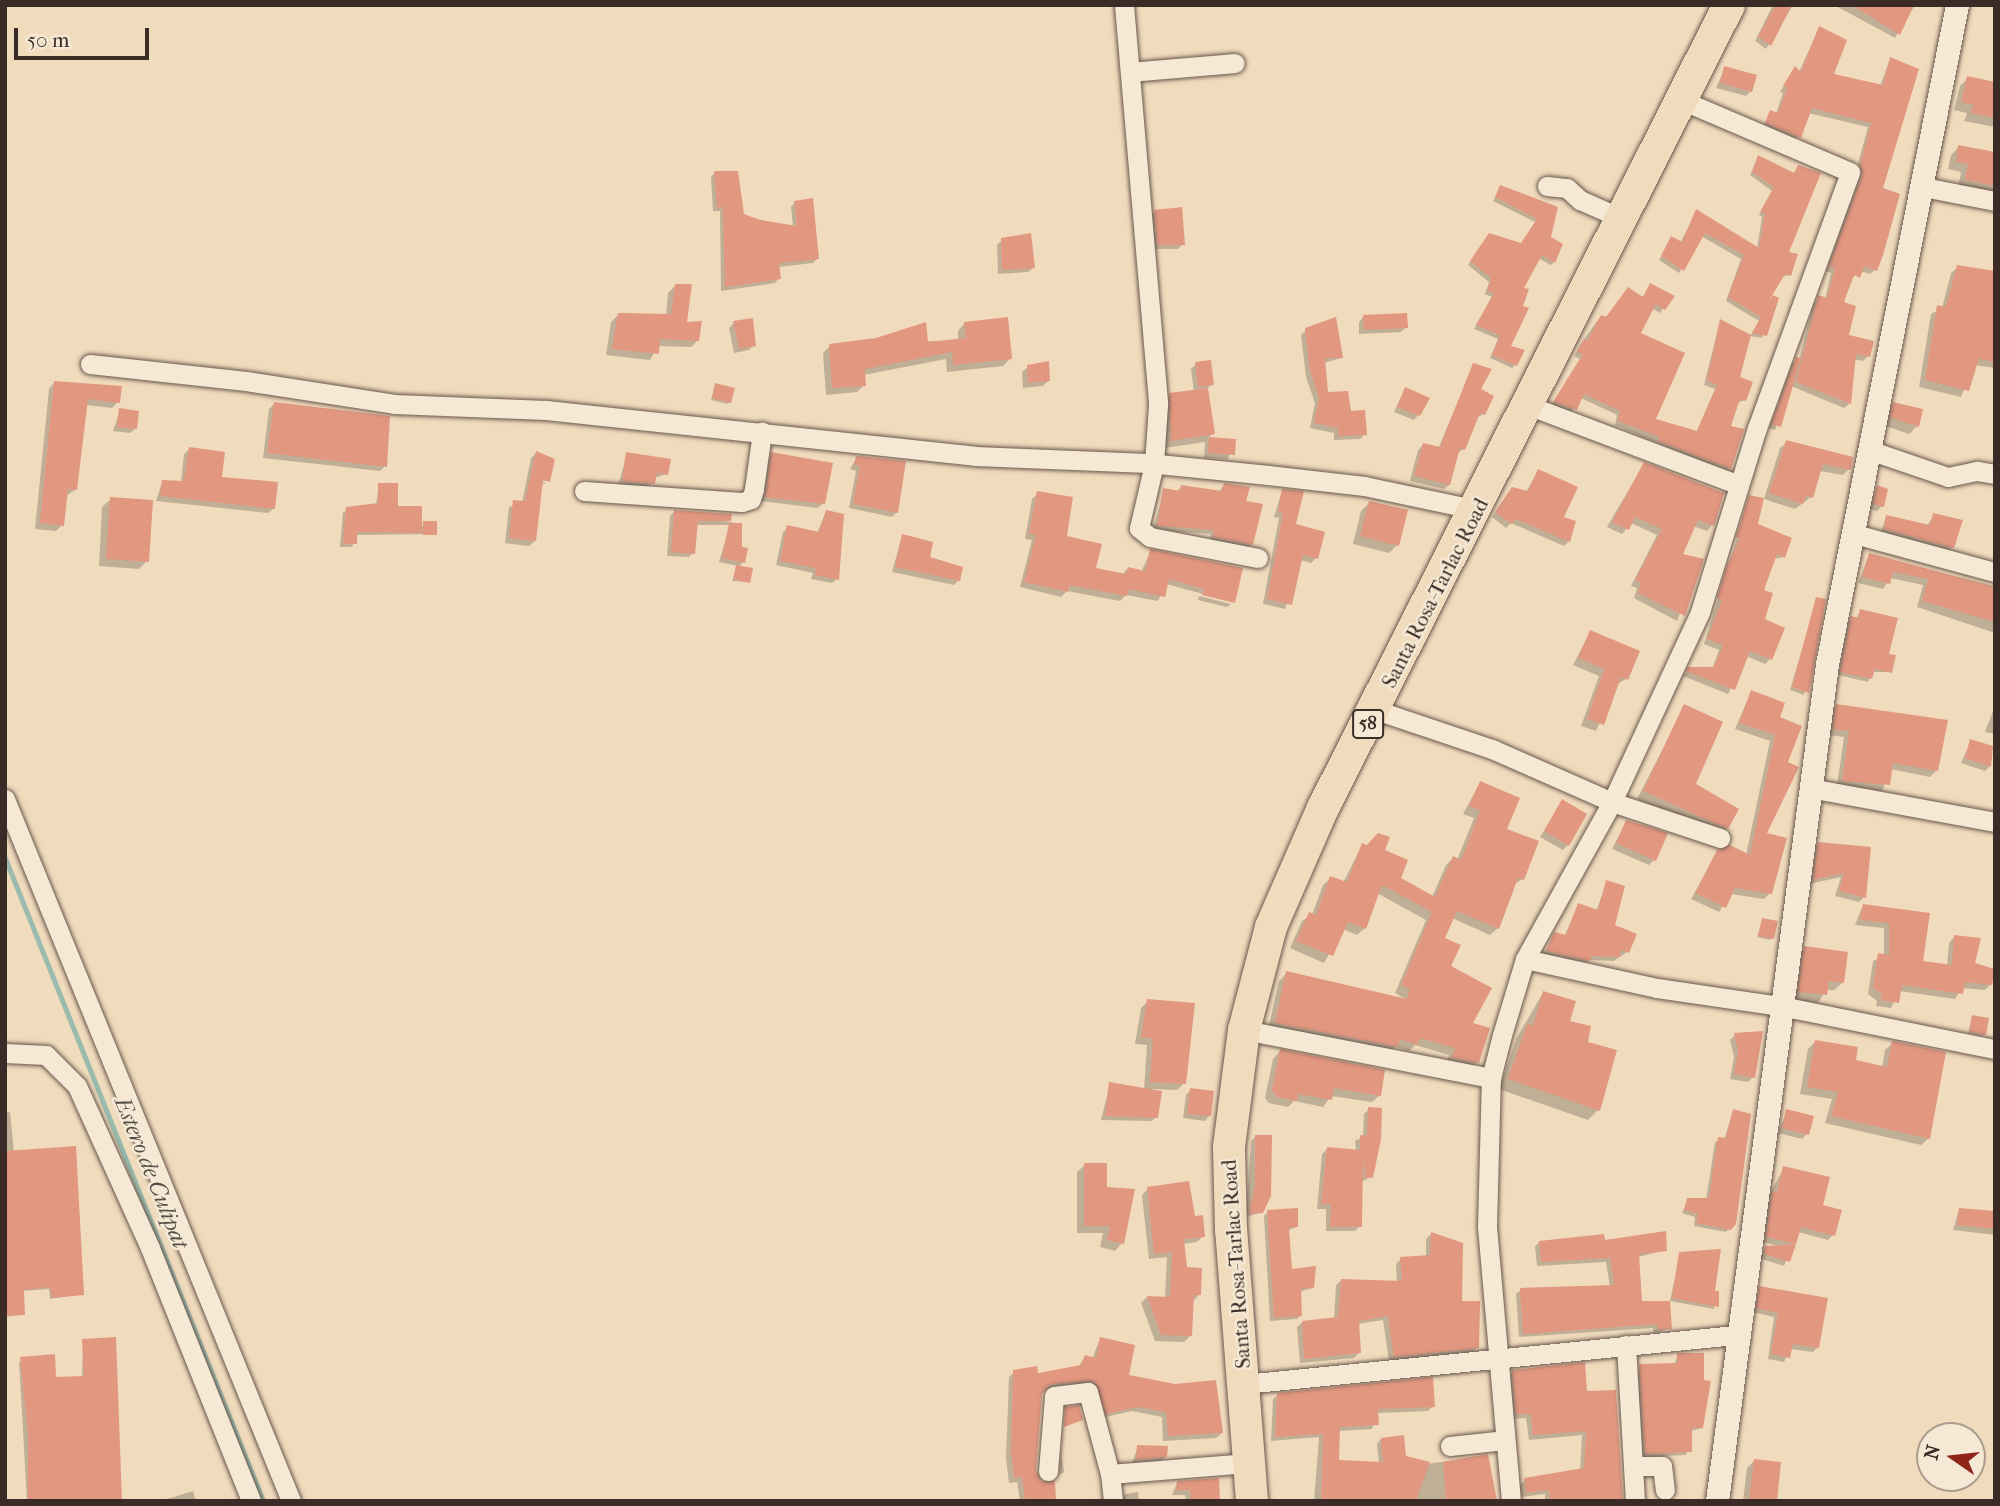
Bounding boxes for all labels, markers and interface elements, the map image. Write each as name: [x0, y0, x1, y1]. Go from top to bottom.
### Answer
scale bar: [18, 14, 152, 58]
text: 50 m: [27, 28, 70, 52]
street label: Santa Rosa-Tarlac Road: [1376, 494, 1494, 692]
road number: 58: [1350, 708, 1386, 740]
water label: Estero de Culipat: [108, 1093, 194, 1253]
street label: Santa Rosa-Tarlac Road: [1216, 1159, 1256, 1369]
north arrow: [1916, 1422, 1986, 1492]
text: N: [1920, 1443, 1945, 1462]

